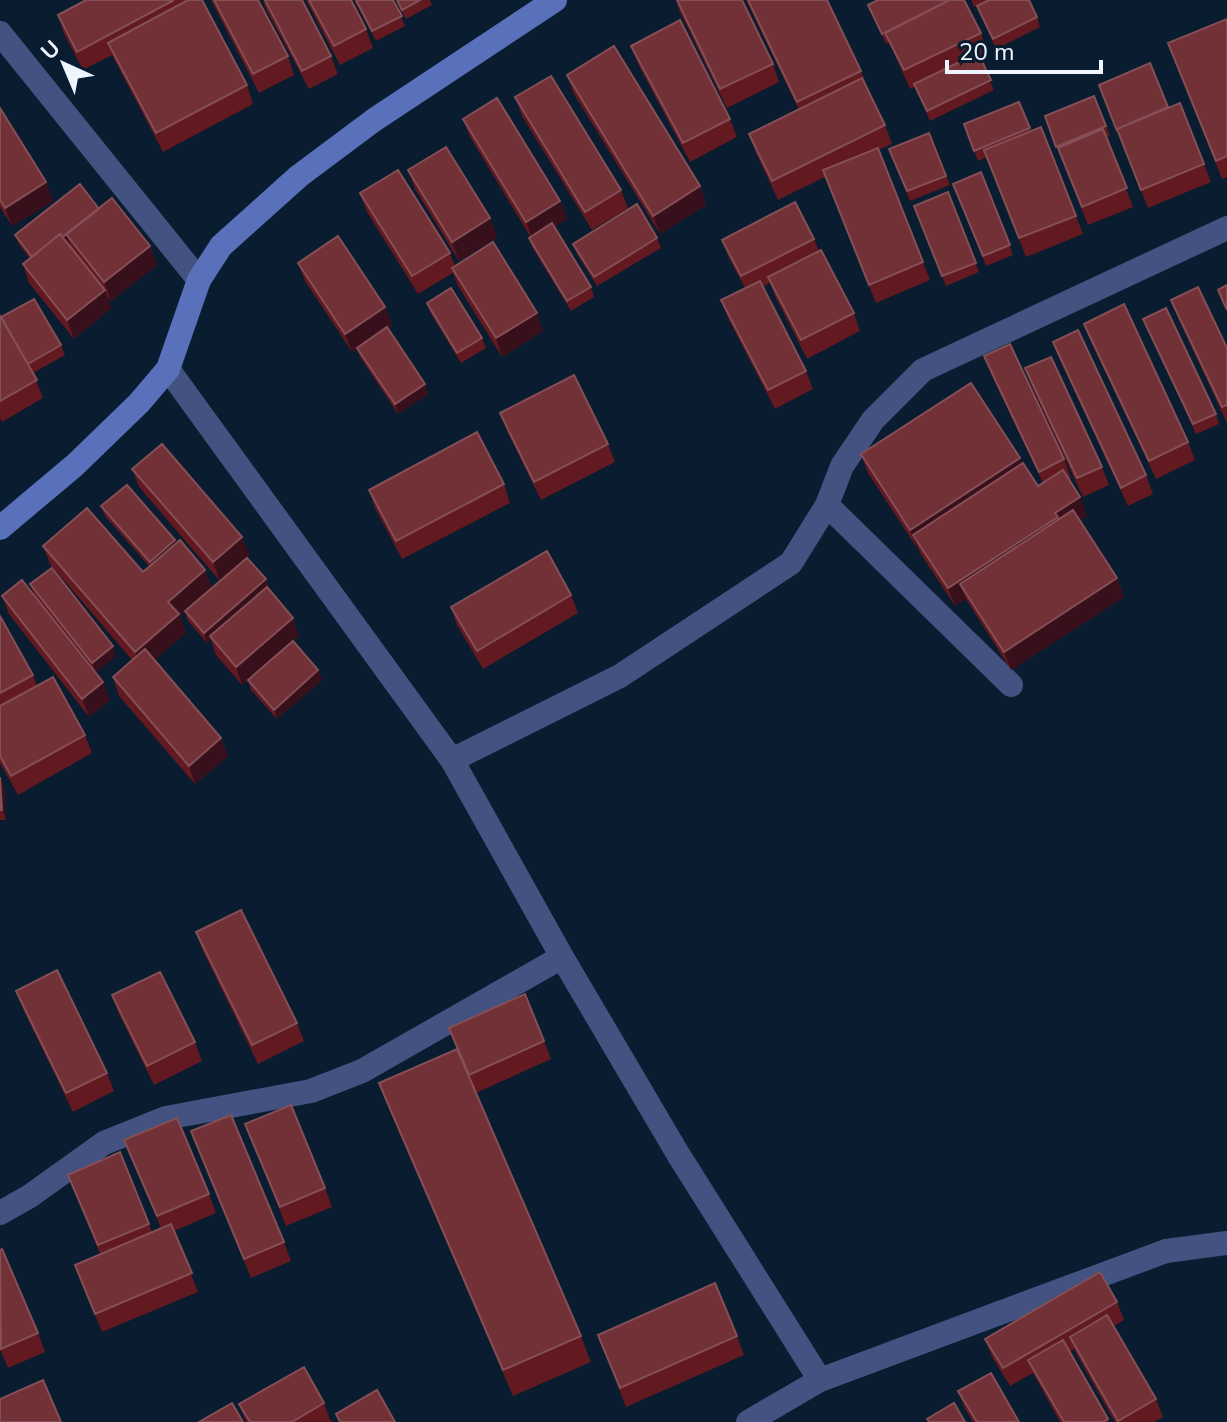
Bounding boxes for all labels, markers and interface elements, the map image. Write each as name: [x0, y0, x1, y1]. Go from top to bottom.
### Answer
north arrow: [24, 24, 104, 104]
scale bar: [947, 24, 1101, 74]
text: U: [35, 34, 67, 67]
text: 20 m: [959, 36, 1015, 68]

